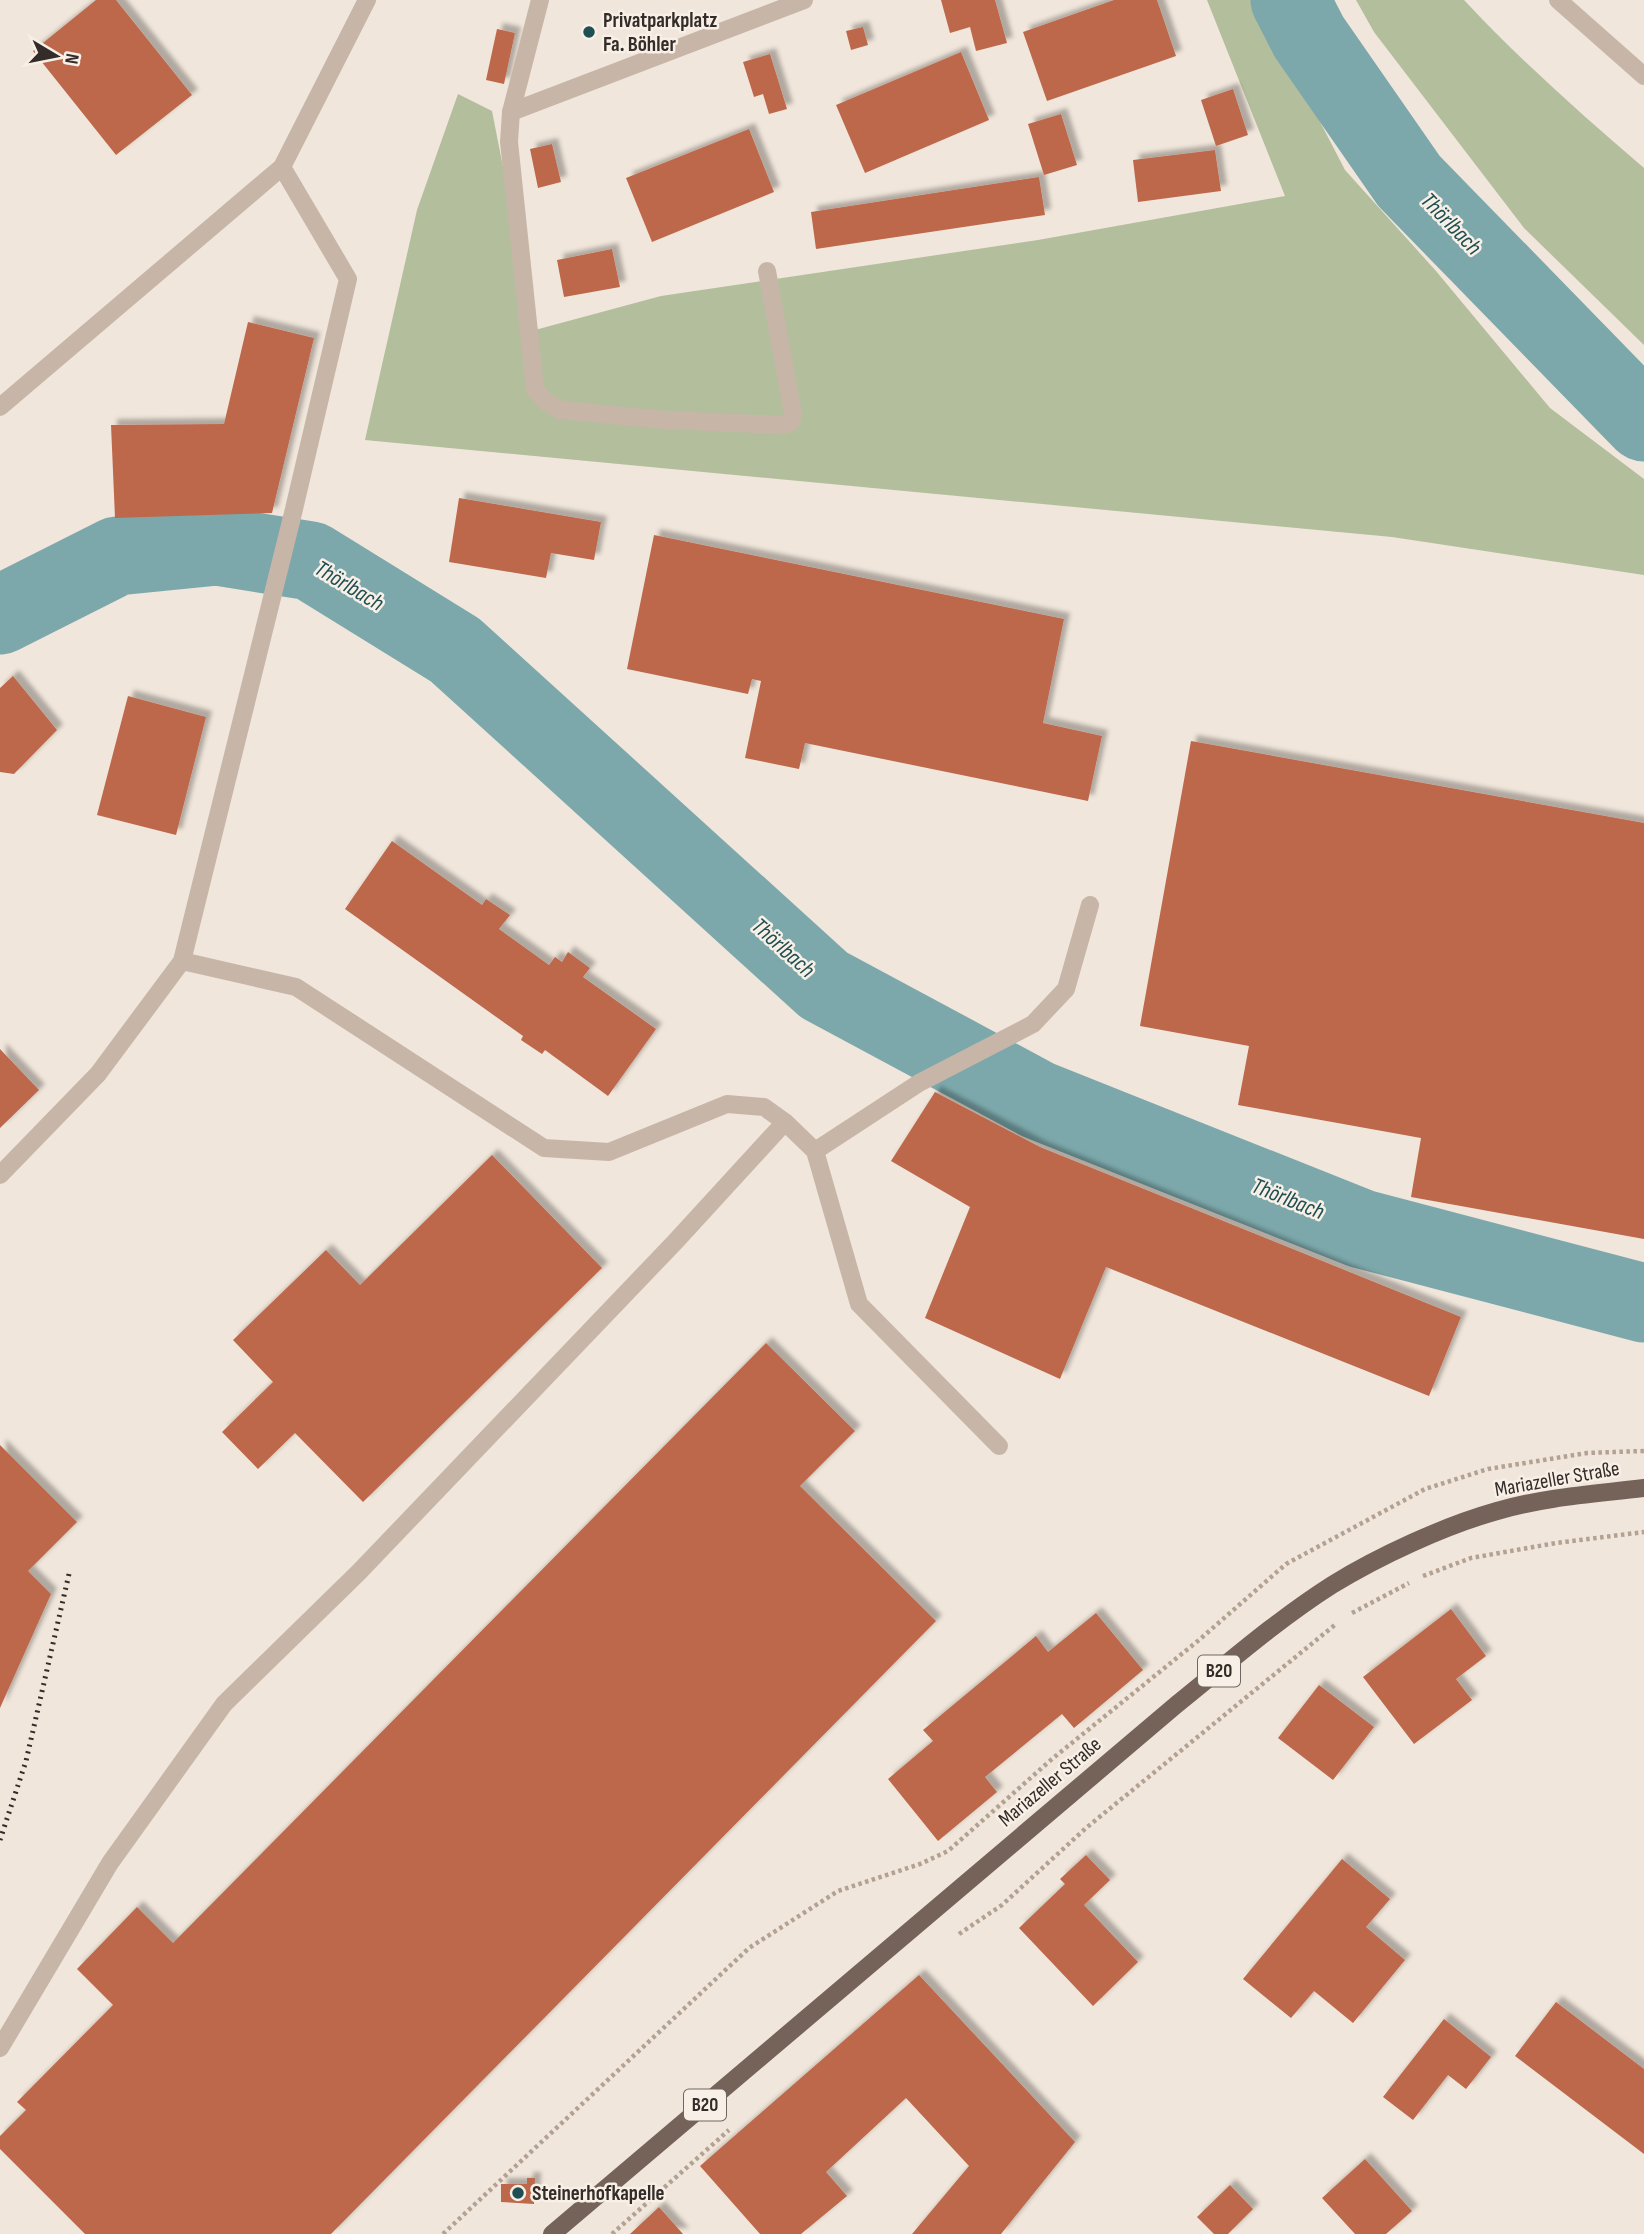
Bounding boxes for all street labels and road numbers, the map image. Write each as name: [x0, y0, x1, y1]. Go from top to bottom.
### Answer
street label: Mariazeller Straße: [1493, 1456, 1621, 1502]
road number: B20: [1198, 1656, 1240, 1686]
street label: Mariazeller Straße: [994, 1732, 1106, 1832]
road number: B20: [684, 2090, 726, 2120]

